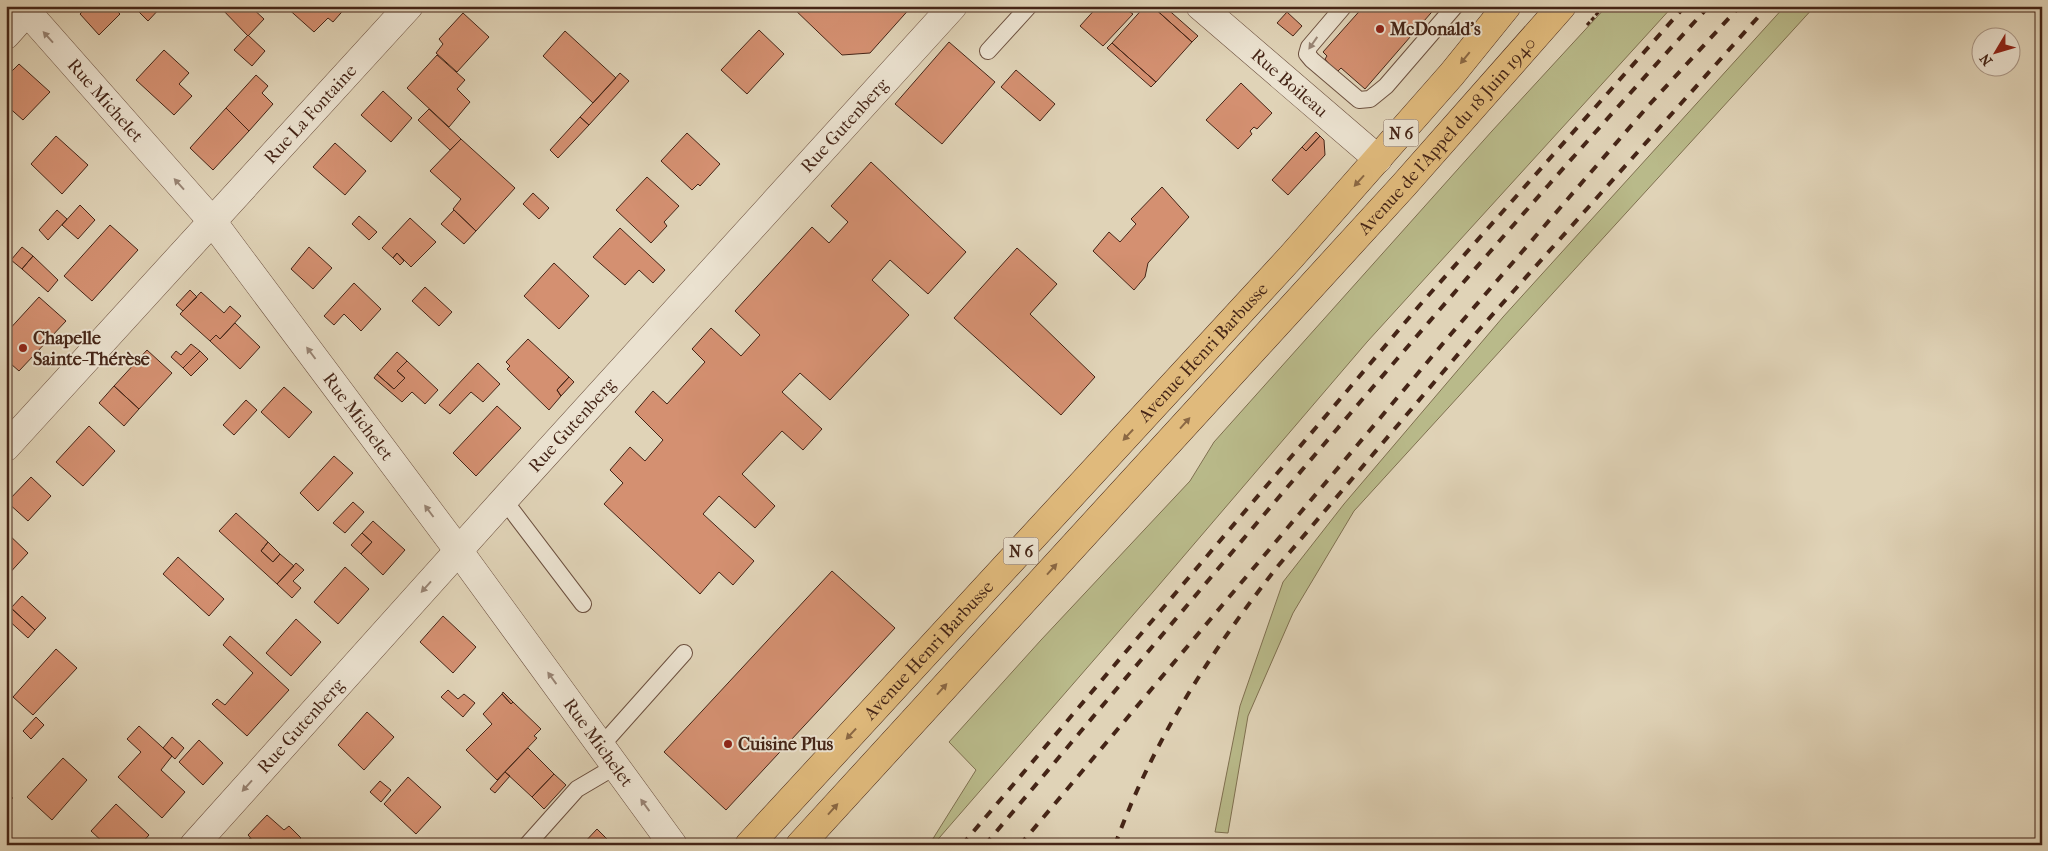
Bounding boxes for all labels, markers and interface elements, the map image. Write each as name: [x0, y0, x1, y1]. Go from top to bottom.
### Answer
place label: McDonald's: [1389, 19, 1481, 40]
marker: McDonald's: [1374, 23, 1386, 35]
north arrow: [1970, 28, 2020, 78]
one-way arrow: [43, 30, 54, 43]
street label: Avenue de l'Appel du 18 Juin 1940: [1353, 33, 1540, 240]
one-way arrow: [1308, 36, 1318, 50]
street label: Rue Boileau: [1247, 44, 1332, 122]
text: N: [1976, 50, 1996, 69]
one-way arrow: [1460, 51, 1471, 64]
street label: Rue Michelet: [63, 54, 148, 147]
street label: Rue La Fontaine: [260, 60, 361, 168]
street label: Rue Gutenberg: [796, 74, 893, 177]
road number: N 6: [1384, 120, 1418, 146]
one-way arrow: [1353, 174, 1365, 186]
one-way arrow: [174, 178, 185, 191]
street label: Avenue Henri Barbusse: [1133, 278, 1272, 427]
place label: Chapelle Sainte-Thérèse: [33, 328, 150, 370]
marker: Chapelle Sainte-Thérèse: [17, 342, 29, 354]
one-way arrow: [305, 347, 316, 360]
street label: Rue Michelet: [319, 368, 398, 465]
street label: Rue Gutenberg: [524, 373, 620, 477]
one-way arrow: [1179, 417, 1191, 429]
one-way arrow: [1122, 428, 1134, 440]
one-way arrow: [424, 504, 434, 518]
road number: N 6: [1004, 538, 1038, 564]
one-way arrow: [1046, 563, 1058, 575]
street label: Avenue Henri Barbusse: [859, 576, 998, 725]
one-way arrow: [420, 580, 431, 593]
one-way arrow: [547, 671, 557, 685]
street label: Rue Gutenberg: [253, 674, 349, 778]
one-way arrow: [936, 683, 948, 695]
street label: Rue Michelet: [559, 694, 638, 791]
one-way arrow: [845, 728, 857, 740]
place label: Cuisine Plus: [738, 734, 834, 755]
marker: Cuisine Plus: [722, 738, 734, 750]
one-way arrow: [241, 779, 253, 791]
one-way arrow: [640, 799, 650, 812]
one-way arrow: [827, 802, 838, 815]

